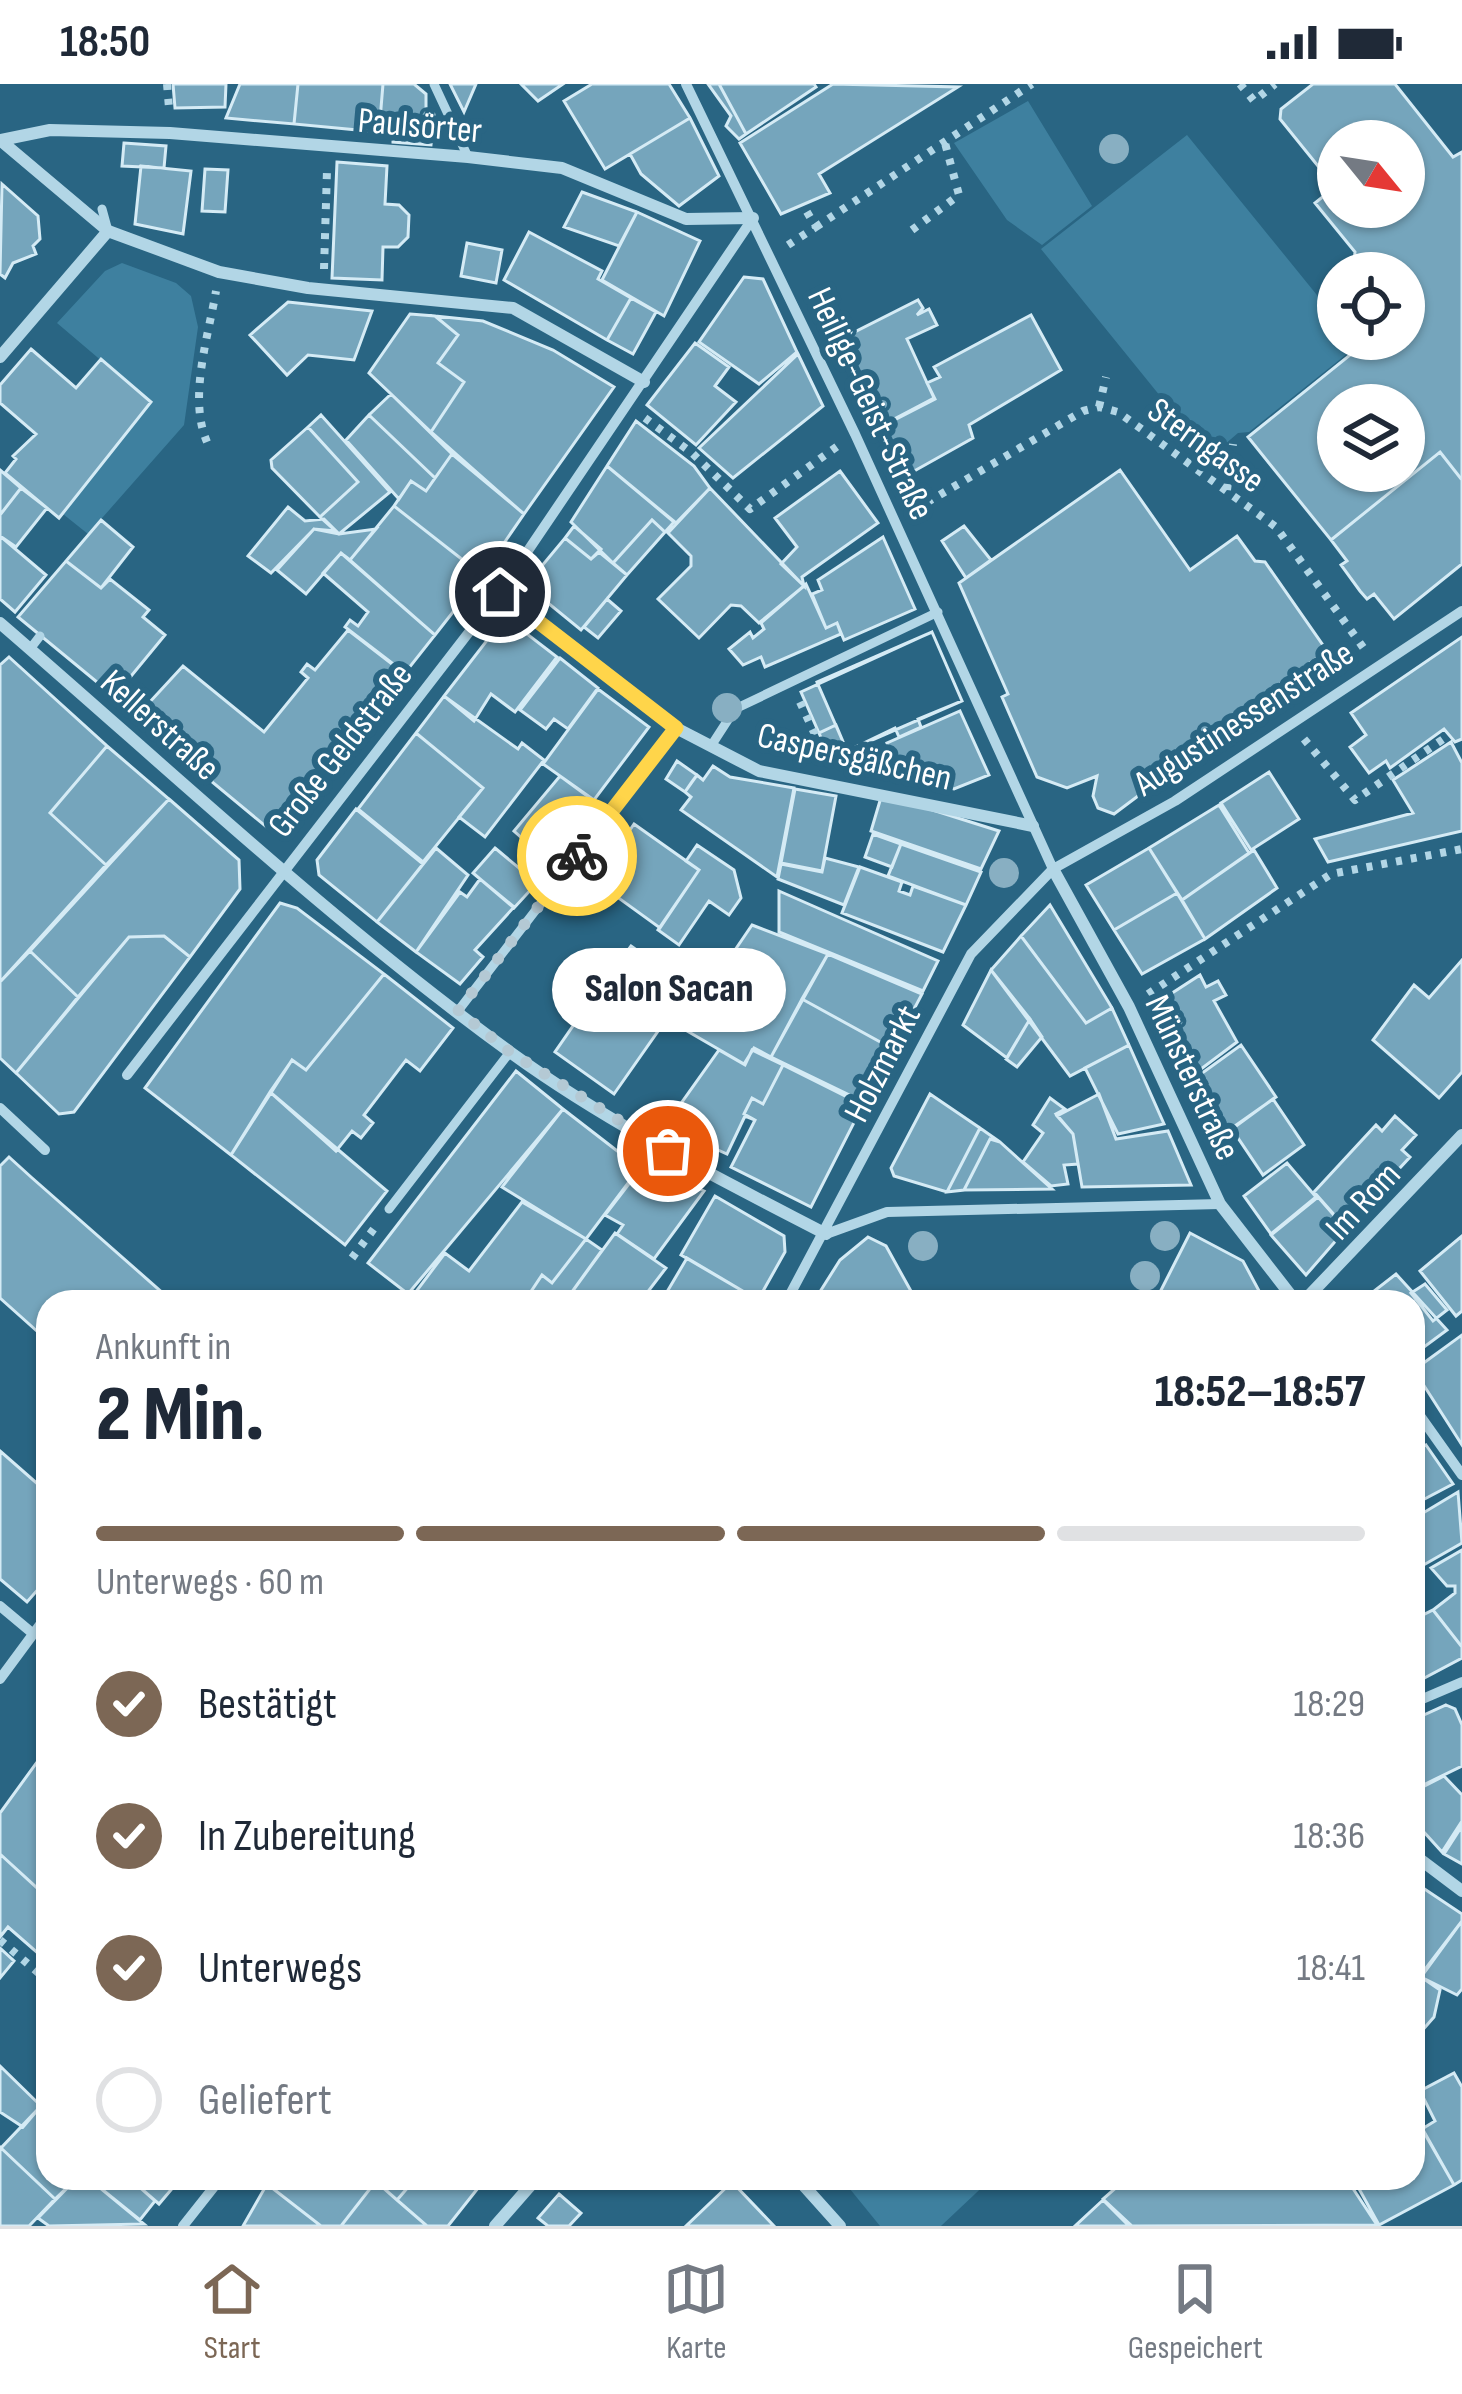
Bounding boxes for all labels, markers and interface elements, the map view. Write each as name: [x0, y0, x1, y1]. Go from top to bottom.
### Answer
text: 18:50: [60, 15, 150, 70]
street label: Paulsörter: [356, 100, 484, 153]
north arrow: [1317, 120, 1425, 228]
map controls: [1317, 120, 1425, 492]
button: locate: [1317, 252, 1425, 360]
street label: Heilige-Geist-Straße: [797, 281, 942, 527]
button: layers: [1317, 384, 1425, 492]
street label: Sterngasse: [1139, 389, 1272, 503]
pin: [449, 541, 551, 643]
icon: home: [467, 559, 533, 625]
street label: Augustinessenstraße: [1126, 632, 1362, 807]
street label: Große Geldstraße: [260, 655, 422, 846]
street label: Kellerstraße: [91, 661, 228, 790]
street label: Caspersgäßchen: [753, 714, 956, 801]
courier: [517, 796, 637, 916]
icon: bike: [544, 823, 610, 889]
callout: Salon Sacan: [551, 947, 785, 1031]
text: Salon Sacan: [585, 966, 753, 1013]
street label: Münsterstraße: [1135, 989, 1249, 1167]
street label: Holzmarkt: [836, 999, 931, 1130]
pin: [617, 1100, 719, 1202]
icon: bag: [635, 1118, 701, 1184]
street label: Im Rom: [1317, 1154, 1410, 1249]
text: Ankunft in: [96, 1324, 231, 1371]
text: 18:52–18:57: [1155, 1365, 1365, 1420]
text: 2 Min.: [96, 1369, 265, 1462]
text: Unterwegs · 60 m: [96, 1559, 324, 1606]
icon: check: [96, 1671, 162, 1737]
text: Bestätigt: [198, 1677, 337, 1732]
text: 18:29: [1294, 1681, 1365, 1728]
icon: check: [96, 1803, 162, 1869]
text: In Zubereitung: [198, 1809, 416, 1864]
text: 18:36: [1294, 1813, 1365, 1860]
icon: check: [96, 1935, 162, 2001]
text: Unterwegs: [198, 1941, 362, 1996]
text: 18:41: [1297, 1945, 1365, 1992]
text: Geliefert: [198, 2073, 332, 2128]
tab: Start: [199, 2256, 265, 2368]
tab: Karte: [663, 2256, 729, 2368]
tab: Gespeichert: [1128, 2256, 1263, 2368]

